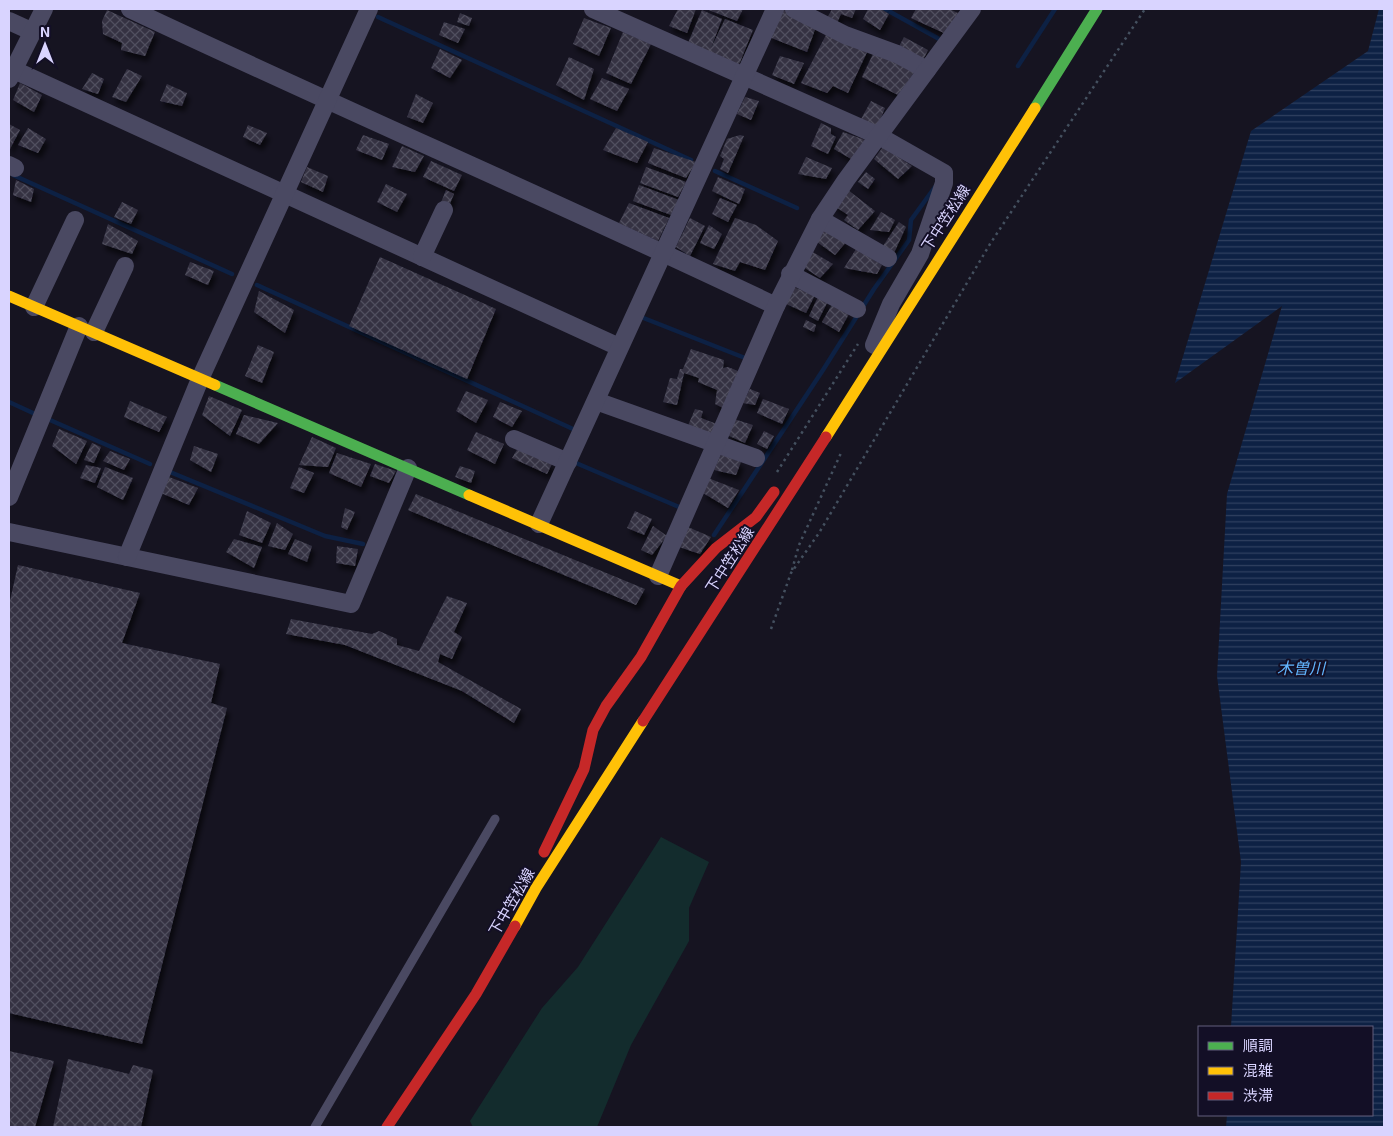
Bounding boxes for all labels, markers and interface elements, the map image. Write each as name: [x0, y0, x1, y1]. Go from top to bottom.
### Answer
north arrow: [20, 20, 70, 70]
text: N: [40, 23, 50, 40]
street label: 下中笠松線: [917, 181, 973, 254]
street label: 下中笠松線: [701, 523, 757, 596]
water label: 木曽川: [1277, 658, 1327, 677]
street label: 下中笠松線: [485, 865, 538, 938]
legend: [1198, 1026, 1373, 1116]
text: 順調: [1243, 1036, 1273, 1054]
text: 混雑: [1243, 1061, 1273, 1079]
text: 渋滞: [1243, 1086, 1273, 1104]

